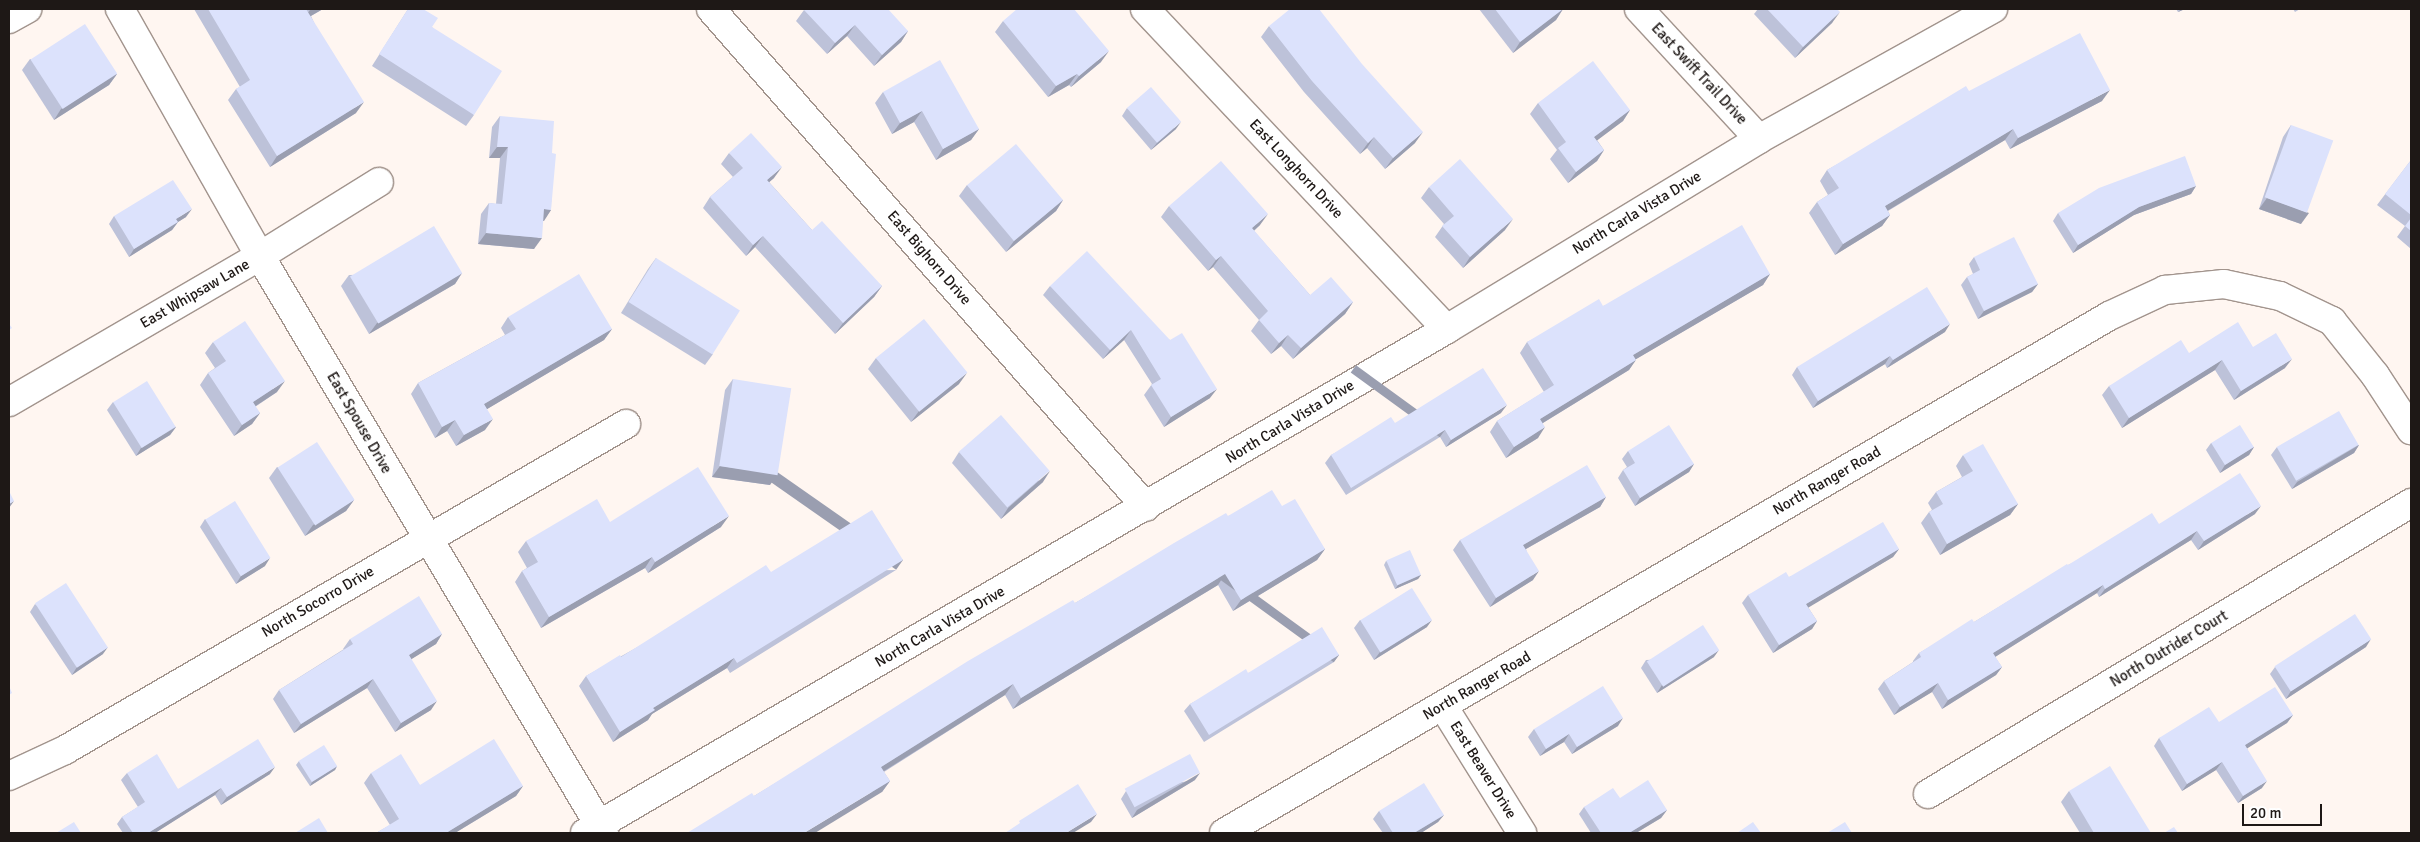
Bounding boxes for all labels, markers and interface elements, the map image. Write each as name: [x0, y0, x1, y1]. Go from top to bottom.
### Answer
street label: East Swift Trail Drive: [1647, 19, 1751, 129]
street label: East Longhorn Drive: [1245, 116, 1347, 222]
street label: North Carla Vista Drive: [1569, 167, 1705, 259]
street label: East Bighorn Drive: [883, 207, 975, 309]
street label: East Whipsaw Lane: [137, 255, 253, 333]
street label: East Spouse Drive: [323, 369, 395, 477]
street label: North Carla Vista Drive: [1222, 376, 1358, 468]
street label: North Ranger Road: [1770, 443, 1884, 519]
street label: North Socorro Drive: [259, 562, 377, 642]
street label: North Carla Vista Drive: [872, 582, 1008, 672]
street label: North Outrider Court: [2107, 607, 2231, 691]
street label: North Ranger Road: [1420, 648, 1534, 724]
street label: East Beaver Drive: [1446, 718, 1520, 822]
scale bar: [2245, 794, 2325, 826]
text: 20 m: [2250, 804, 2281, 822]

